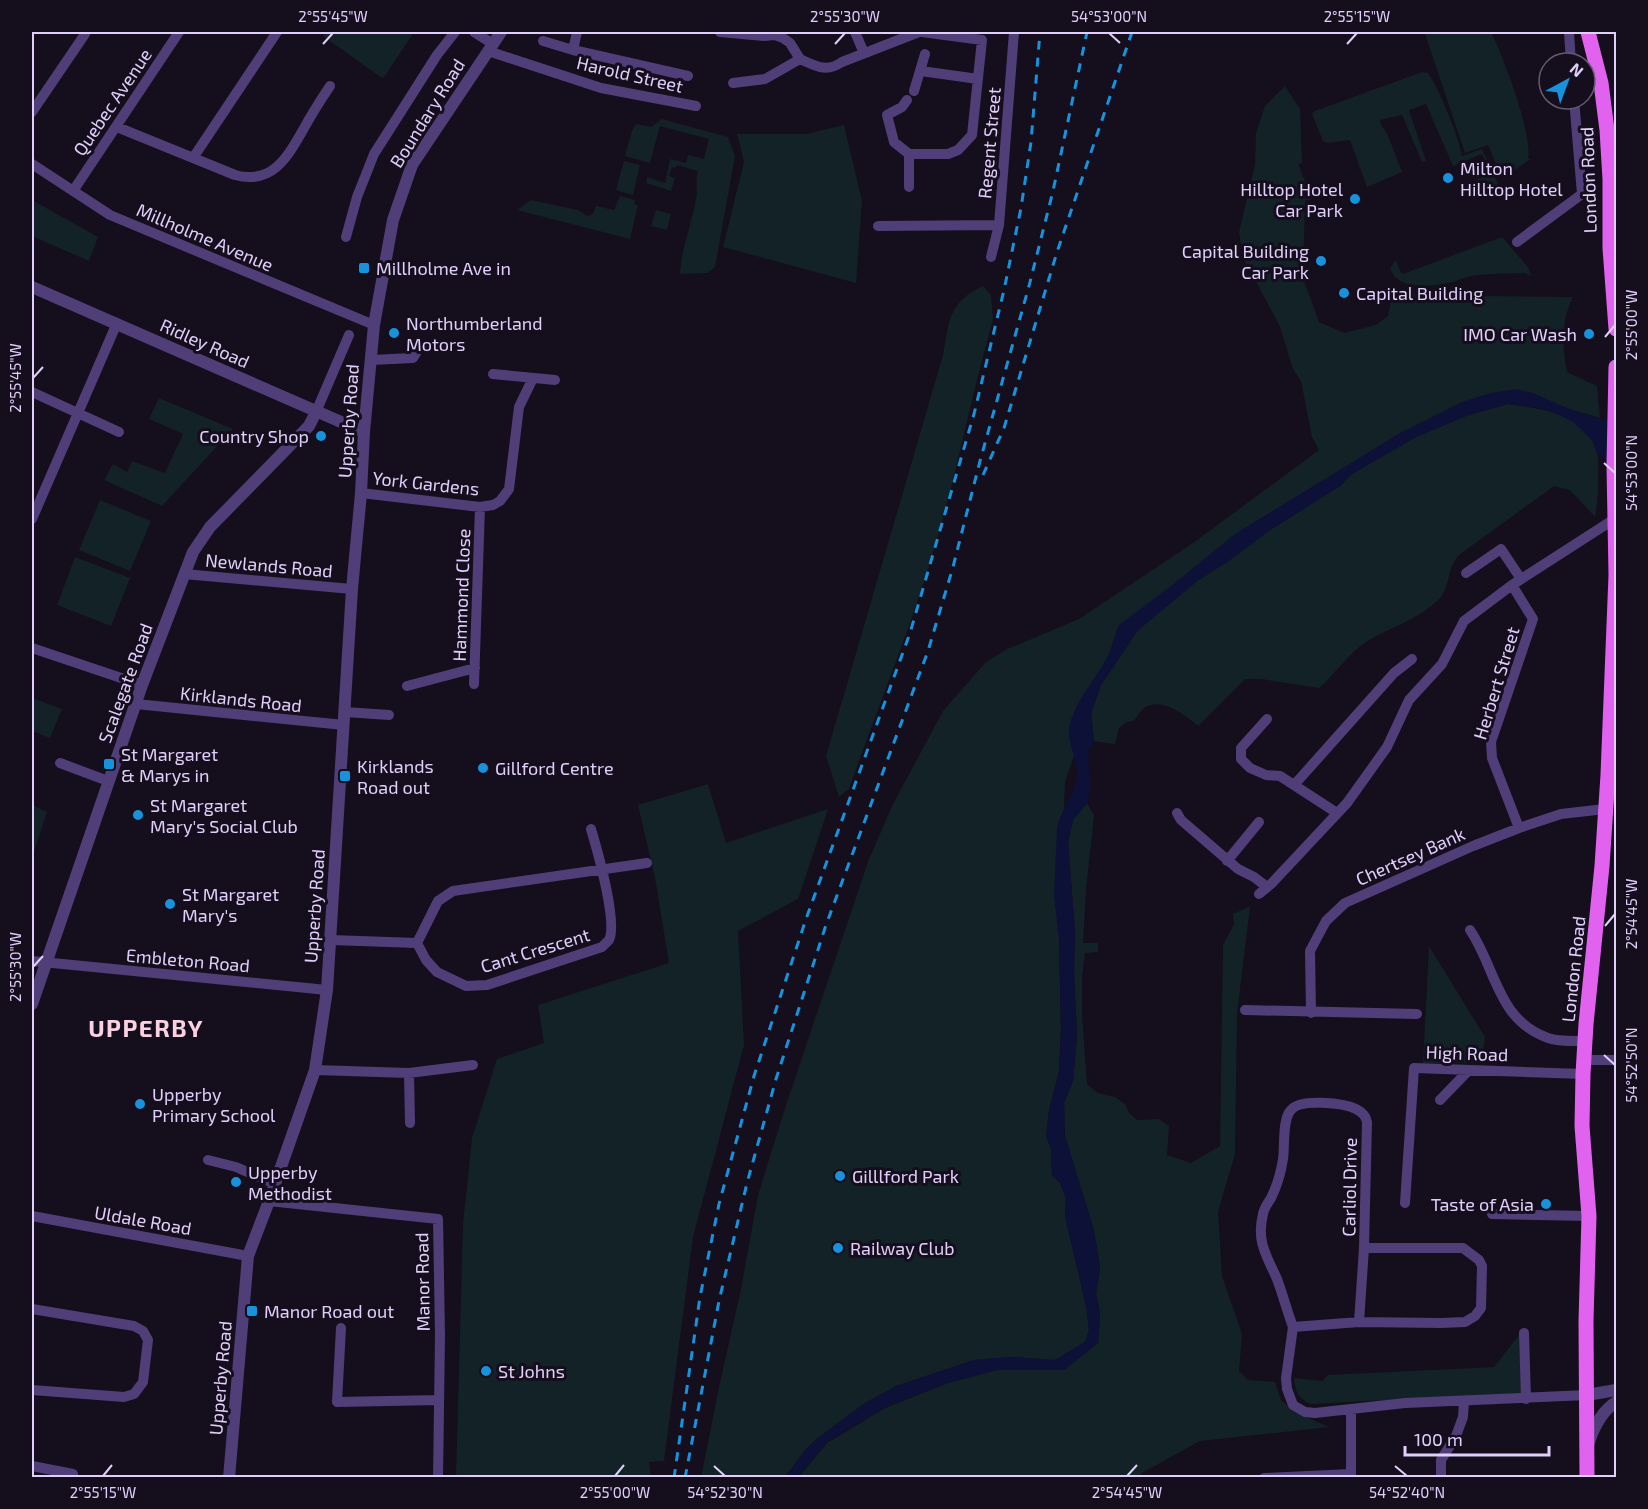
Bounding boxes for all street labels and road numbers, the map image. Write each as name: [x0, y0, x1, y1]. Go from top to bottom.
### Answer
street label: Quebec Avenue: [68, 44, 156, 160]
street label: Harold Street: [575, 51, 686, 97]
street label: Boundary Road: [385, 55, 469, 171]
street label: Regent Street: [973, 86, 1005, 200]
street label: London Road: [1575, 126, 1601, 234]
street label: Millholme Avenue: [133, 198, 277, 276]
street label: Ridley Road: [157, 314, 253, 372]
street label: Upperby Road: [333, 363, 363, 479]
street label: York Gardens: [371, 466, 481, 500]
street label: Hammond Close: [448, 528, 474, 662]
street label: Newlands Road: [204, 548, 334, 582]
street label: Scalegate Road: [93, 620, 157, 746]
street label: Herbert Street: [1468, 624, 1524, 742]
street label: Kirklands Road: [179, 682, 303, 716]
street label: Chertsey Bank: [1352, 822, 1468, 890]
street label: Upperby Road: [299, 848, 329, 964]
street label: London Road: [1557, 915, 1589, 1023]
street label: Cant Crescent: [478, 923, 592, 977]
street label: Embleton Road: [125, 944, 251, 976]
street label: High Road: [1425, 1041, 1509, 1065]
street label: Carliol Drive: [1337, 1137, 1361, 1237]
street label: Uldale Road: [93, 1201, 193, 1239]
street label: Manor Road: [410, 1232, 434, 1332]
street label: Upperby Road: [204, 1320, 236, 1436]

